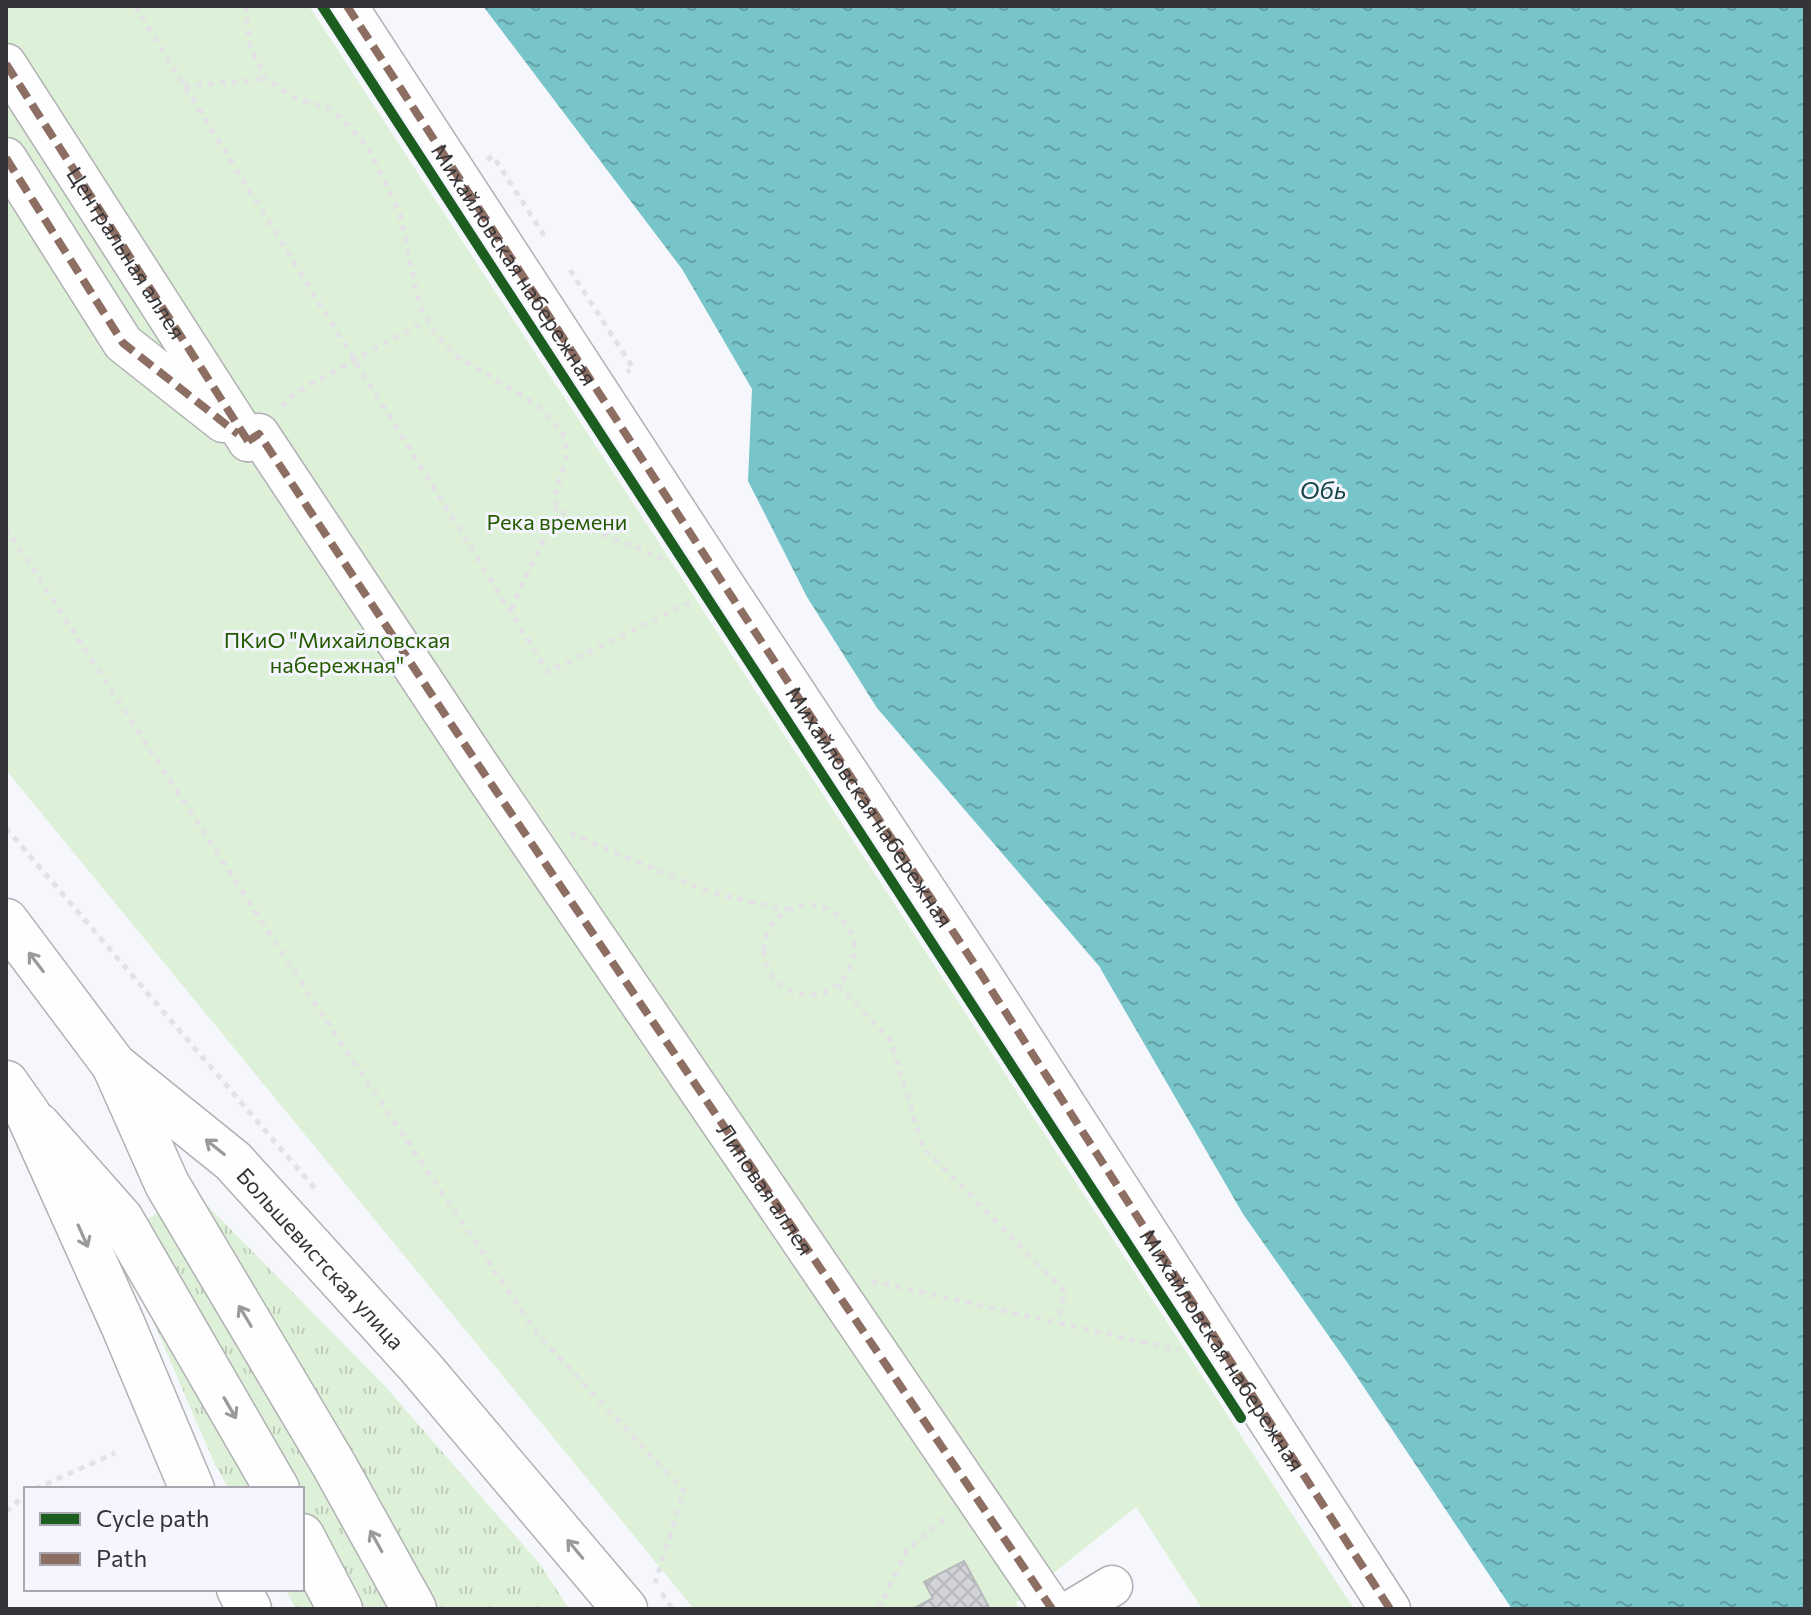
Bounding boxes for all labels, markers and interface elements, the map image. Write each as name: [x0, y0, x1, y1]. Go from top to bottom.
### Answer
street label: Михайловская набережная: [426, 138, 604, 390]
street label: Центральная аллея: [62, 161, 192, 344]
water label: Обь: [1300, 475, 1346, 504]
park label: Река времени: [487, 508, 627, 535]
park label: ПКиО "Михайловская набережная": [224, 626, 450, 678]
street label: Михайловская набережная: [781, 681, 959, 932]
one-way arrow: [28, 951, 44, 973]
street label: Липовая аллея: [712, 1117, 820, 1260]
one-way arrow: [205, 1138, 226, 1156]
street label: Большевистская улица: [232, 1162, 411, 1355]
street label: Михайловская набережная: [1135, 1223, 1311, 1476]
one-way arrow: [76, 1224, 91, 1248]
one-way arrow: [237, 1305, 253, 1328]
one-way arrow: [222, 1396, 238, 1419]
legend: [24, 1487, 304, 1591]
text: Cycle path: [96, 1503, 210, 1532]
one-way arrow: [368, 1530, 384, 1553]
one-way arrow: [566, 1539, 584, 1560]
text: Path: [96, 1543, 147, 1572]

